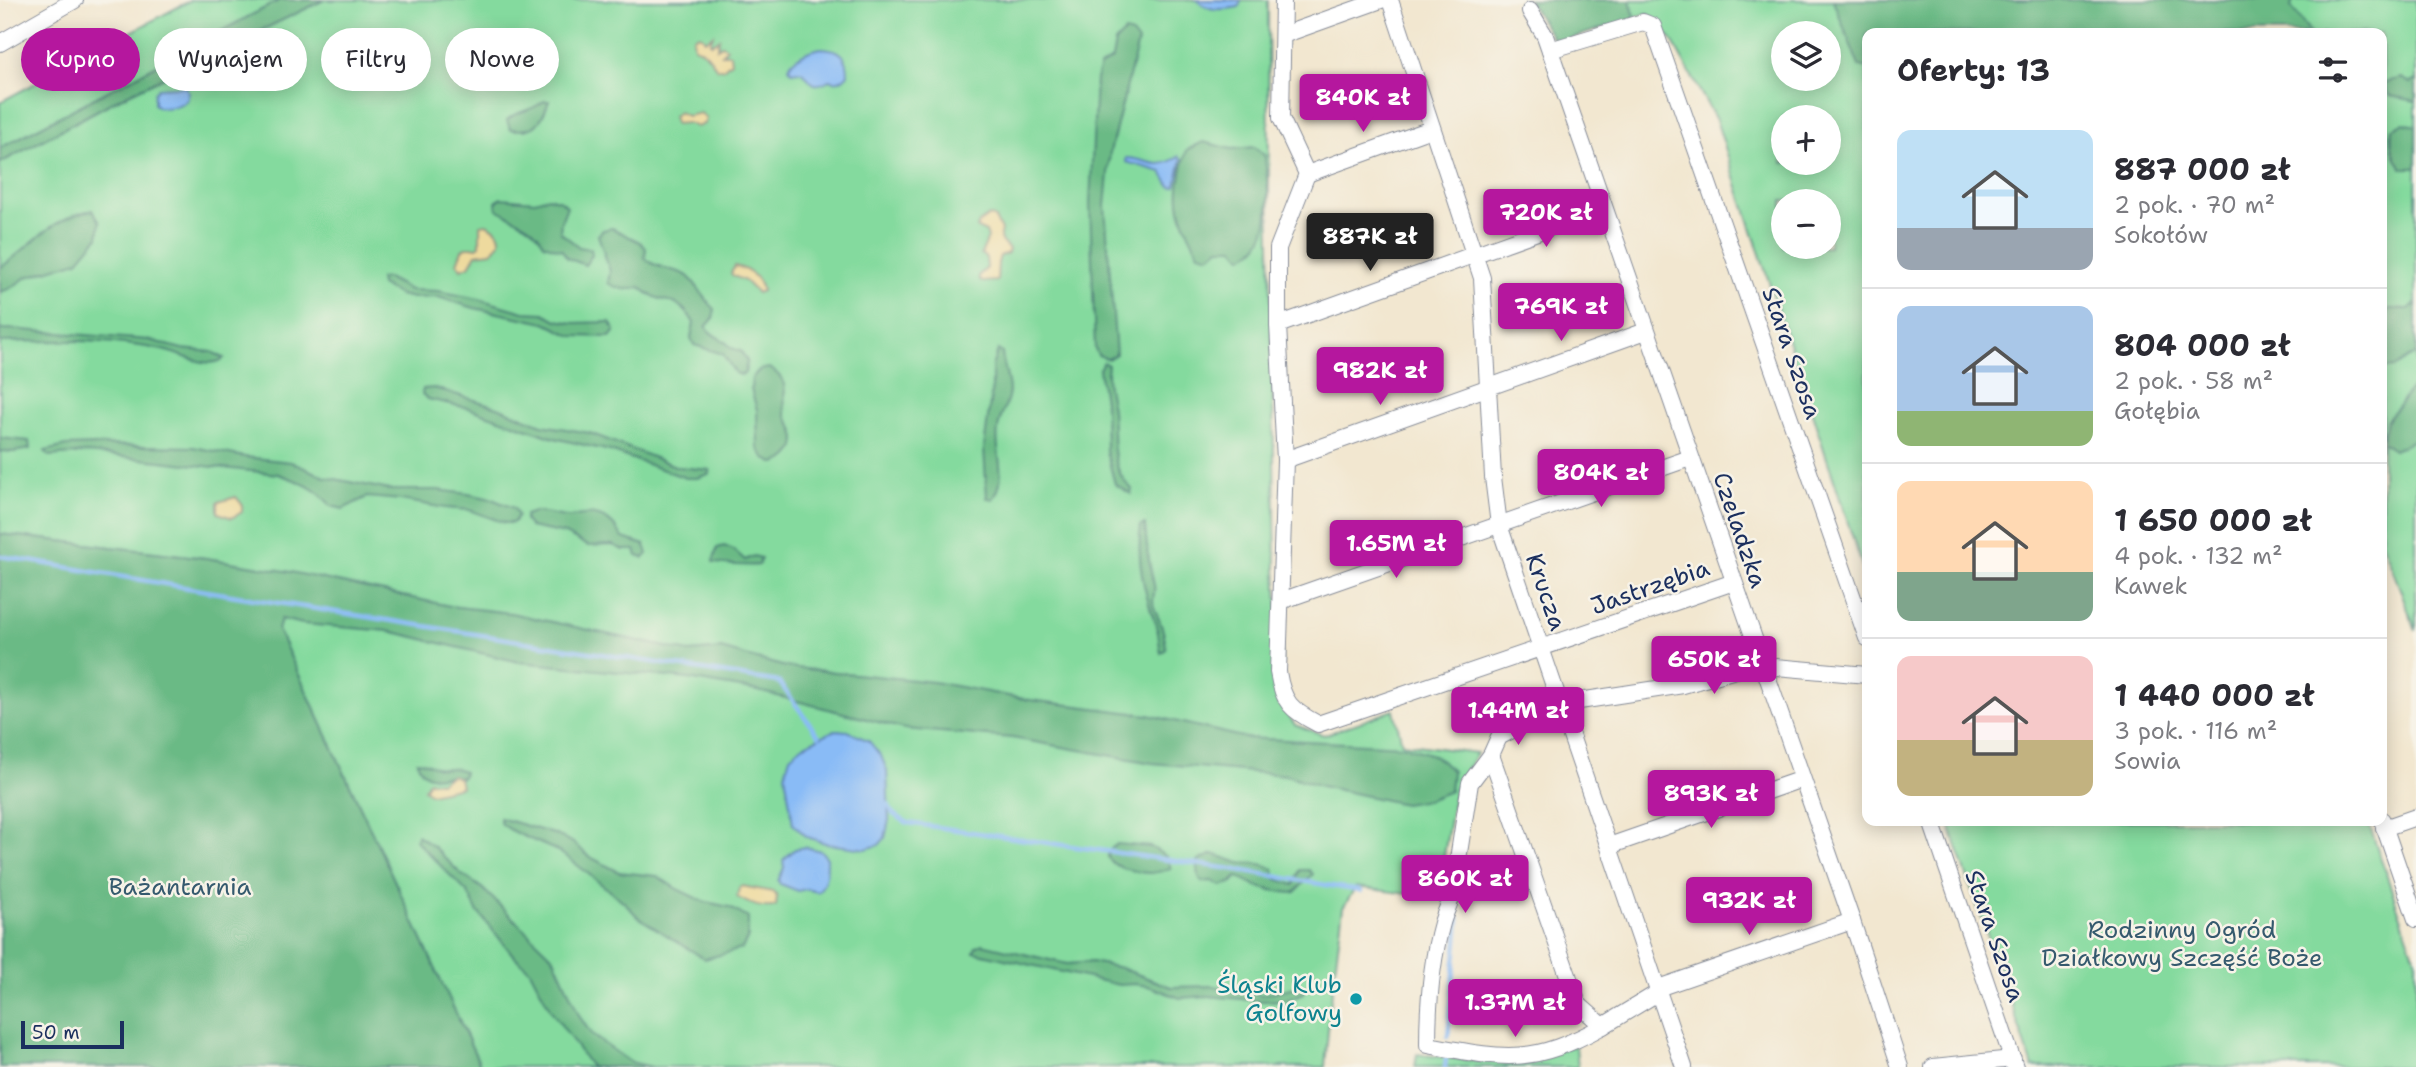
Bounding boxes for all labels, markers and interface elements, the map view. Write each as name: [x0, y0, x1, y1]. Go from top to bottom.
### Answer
map controls: [1771, 21, 1841, 259]
button: layers: [1771, 21, 1841, 91]
chip: Kupno: [21, 28, 140, 91]
chip: Wynajem: [154, 28, 307, 91]
chip: Filtry: [321, 28, 431, 91]
chip: Nowe: [445, 28, 559, 91]
text: Oferty: 13: [1897, 50, 2050, 91]
icon: filters: [2314, 51, 2352, 89]
pin: 840K zł: [1298, 74, 1428, 134]
text: 840K zł: [1316, 82, 1410, 112]
button: +: [1771, 105, 1841, 175]
text: 887 000 zł: [2114, 149, 2291, 190]
icon: home: [1953, 158, 2037, 242]
button: −: [1771, 189, 1841, 259]
pin: 720K zł: [1481, 190, 1611, 249]
text: 2 pok. · 70 m²: [2114, 190, 2275, 220]
text: 720K zł: [1499, 197, 1593, 227]
pin: 887K zł: [1305, 214, 1435, 273]
text: Sokołów: [2114, 220, 2208, 250]
text: 887K zł: [1323, 221, 1417, 251]
street label: Stara Szosa: [1754, 283, 1830, 423]
pin: 769K zł: [1496, 284, 1626, 343]
text: 769K zł: [1514, 291, 1608, 321]
text: 804 000 zł: [2114, 325, 2291, 366]
icon: home: [1953, 334, 2037, 418]
pin: 982K zł: [1315, 348, 1445, 407]
text: 982K zł: [1333, 355, 1427, 385]
text: 2 pok. · 58 m²: [2114, 366, 2273, 396]
text: Gołębia: [2114, 396, 2200, 426]
pin: 804K zł: [1536, 449, 1666, 509]
text: 804K zł: [1554, 457, 1648, 487]
street label: Czeladzka: [1705, 468, 1775, 592]
text: 1 650 000 zł: [2114, 500, 2312, 541]
icon: home: [1953, 509, 2037, 593]
pin: 1.65M zł: [1324, 520, 1468, 580]
text: 1.65M zł: [1346, 528, 1446, 558]
text: 4 pok. · 132 m²: [2114, 541, 2283, 571]
street label: Krucza: [1518, 549, 1574, 635]
street label: Jastrzębia: [1586, 552, 1714, 622]
text: Kawek: [2114, 571, 2188, 601]
pin: 650K zł: [1649, 636, 1779, 696]
text: 650K zł: [1667, 644, 1761, 674]
text: 1 440 000 zł: [2114, 675, 2315, 716]
icon: home: [1953, 684, 2037, 768]
pin: 1.44M zł: [1446, 688, 1590, 747]
text: 1.44M zł: [1467, 695, 1569, 725]
text: 3 pok. · 116 m²: [2114, 716, 2277, 746]
text: Sowia: [2114, 746, 2180, 776]
pin: 893K zł: [1646, 770, 1776, 830]
text: 893K zł: [1664, 778, 1758, 808]
pin: 860K zł: [1400, 856, 1530, 915]
text: 860K zł: [1418, 863, 1512, 893]
street label: Stara Szosa: [1957, 866, 2033, 1006]
park label: Bażantarnia: [109, 871, 251, 903]
pin: 932K zł: [1684, 878, 1814, 937]
text: 932K zł: [1702, 885, 1796, 915]
park label: Rodzinny Ogród Działkowy Szczęść Boże: [2041, 914, 2323, 974]
place label: Śląski Klub Golfowy: [1217, 969, 1342, 1029]
pin: 1.37M zł: [1443, 979, 1587, 1039]
text: 1.37M zł: [1464, 987, 1566, 1017]
marker: Śląski Klub Golfowy: [1348, 991, 1364, 1007]
scale bar: [21, 1018, 124, 1050]
text: 50 m: [32, 1020, 80, 1045]

